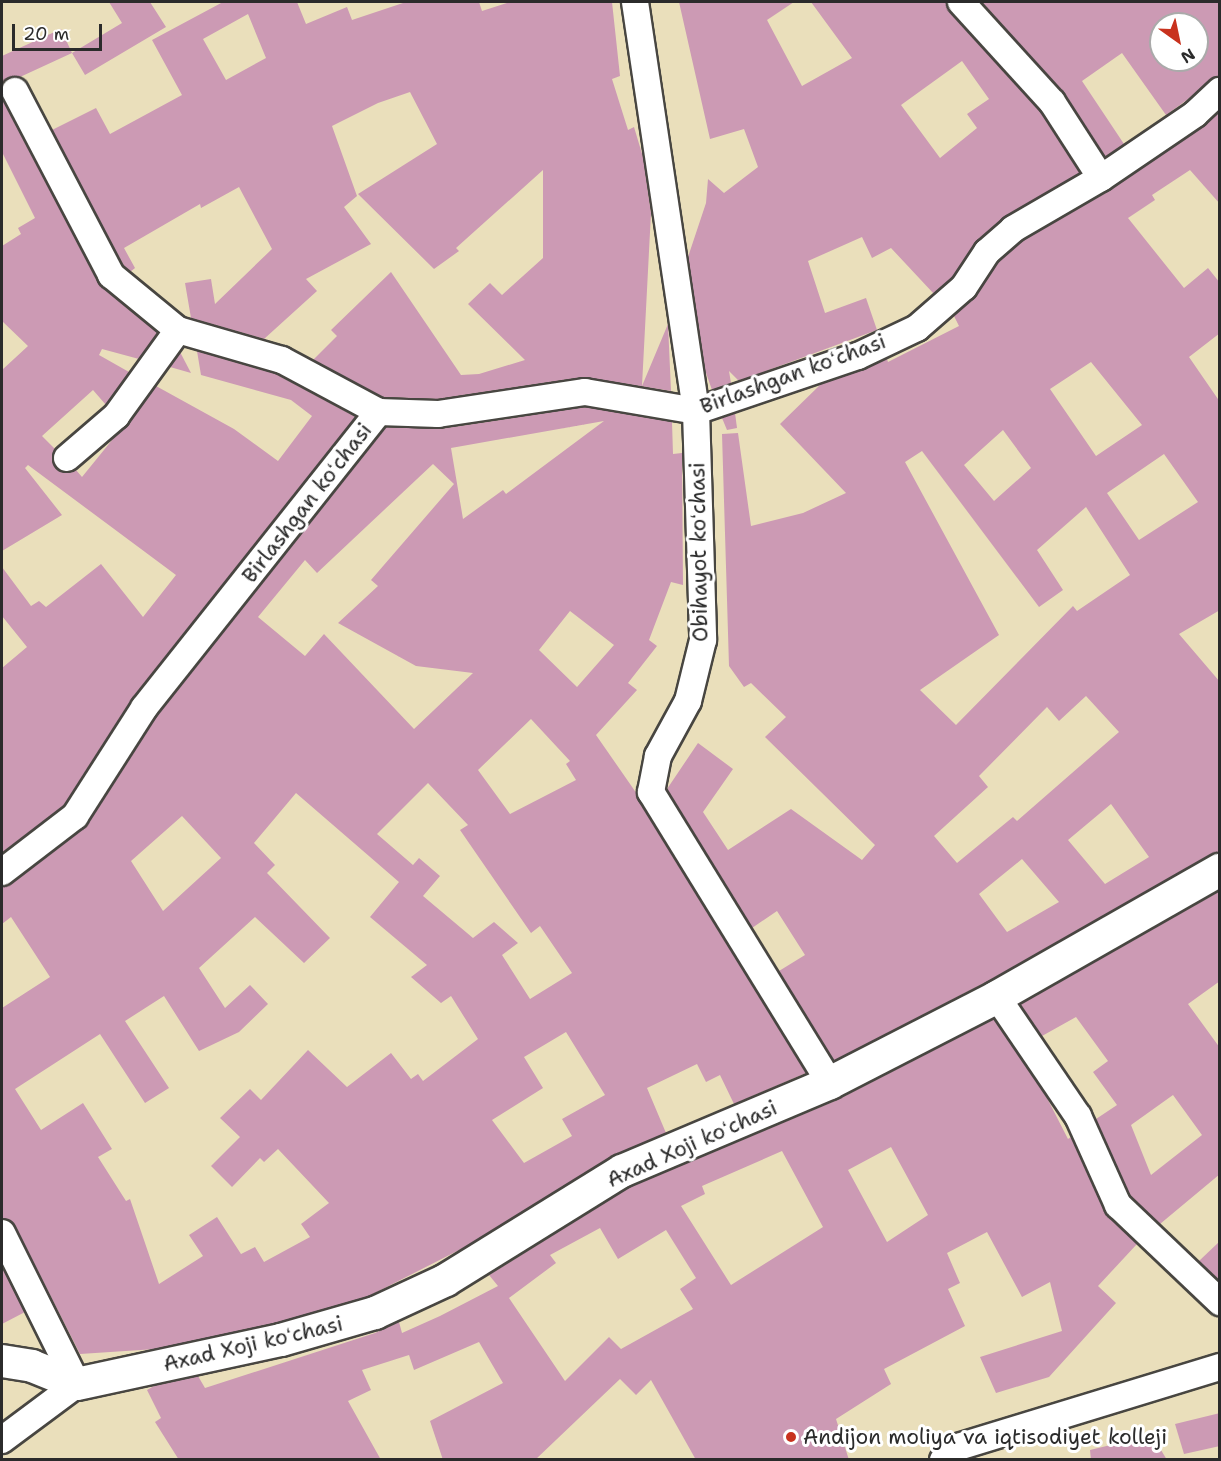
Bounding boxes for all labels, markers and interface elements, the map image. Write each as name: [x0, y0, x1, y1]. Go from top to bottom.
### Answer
scale bar: [15, 12, 105, 50]
north arrow: [1149, 12, 1209, 72]
text: 20 m: [23, 22, 69, 46]
text: N: [1177, 44, 1199, 68]
street label: Birlashgan koʻchasi: [697, 329, 889, 419]
street label: Birlashgan koʻchasi: [237, 418, 377, 588]
street label: Obihayot koʻchasi: [685, 462, 713, 642]
street label: Axad Xoji koʻchasi: [603, 1095, 781, 1193]
street label: Axad Xoji koʻchasi: [161, 1311, 345, 1377]
place label: Andijon moliya va iqtisodiyet kolleji: [803, 1424, 1167, 1450]
marker: Andijon moliya va iqtisodiyet kolleji: [784, 1430, 798, 1444]

